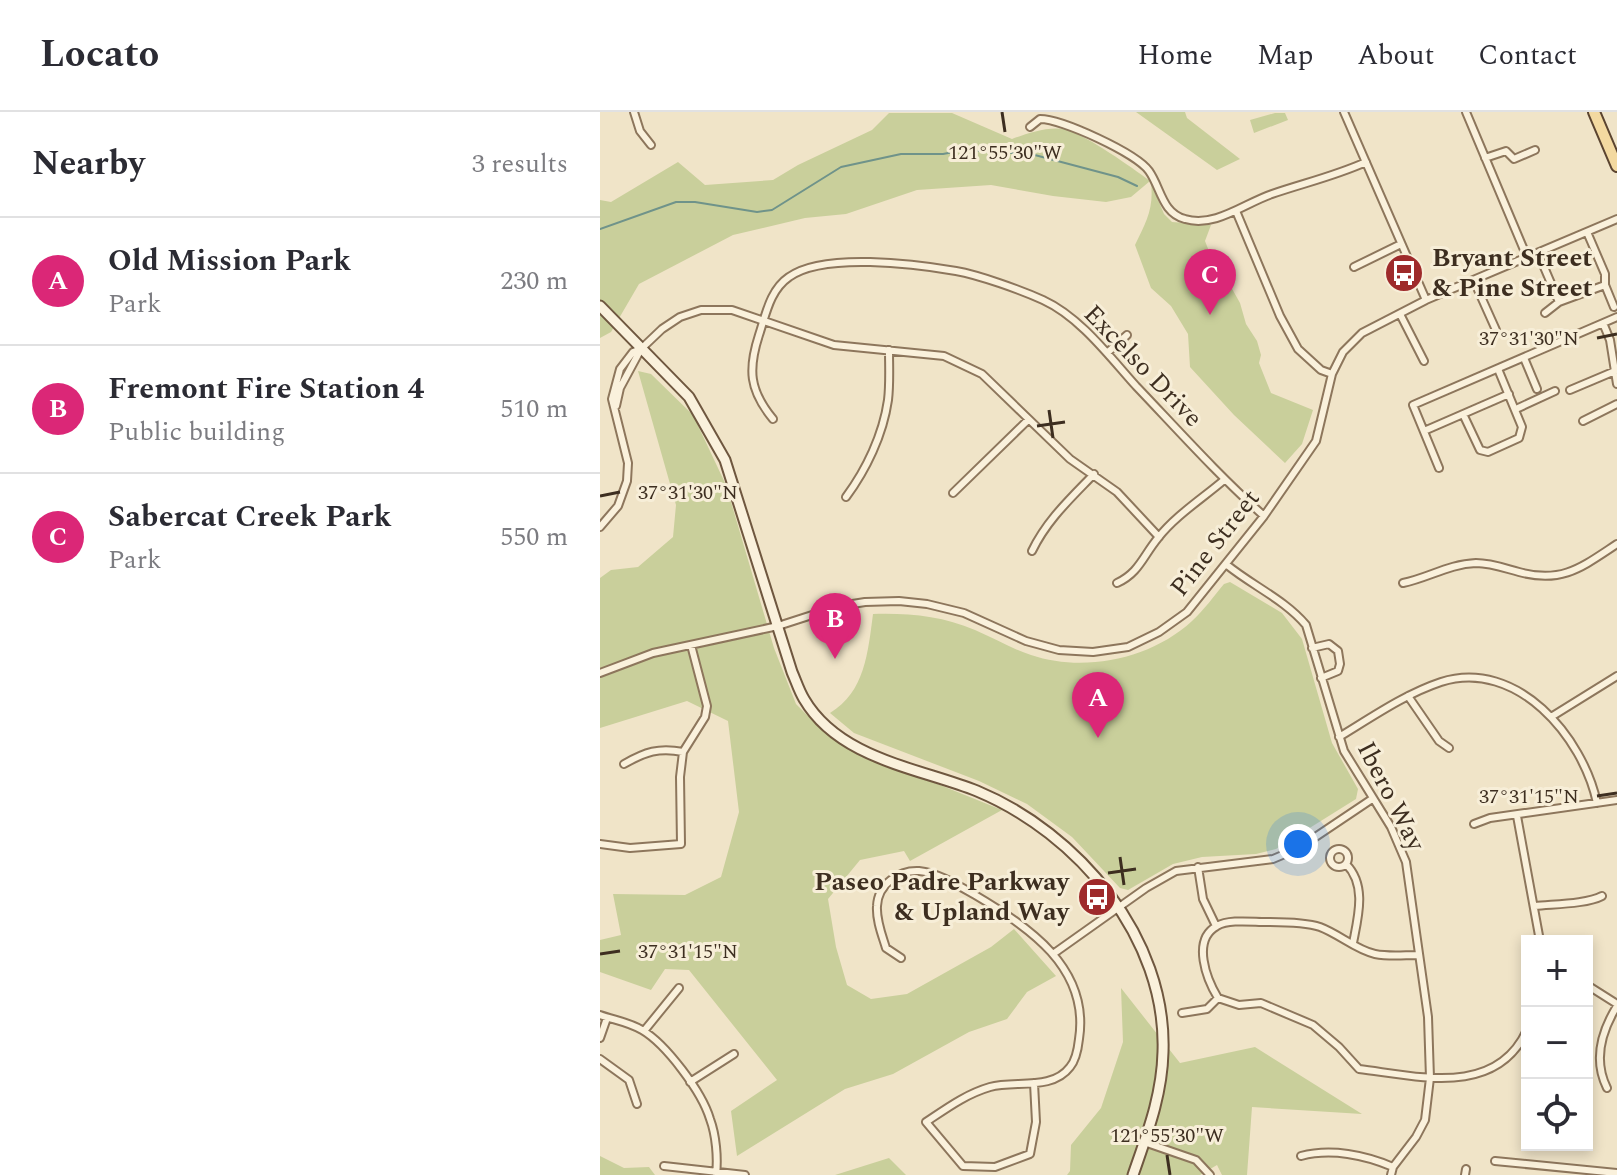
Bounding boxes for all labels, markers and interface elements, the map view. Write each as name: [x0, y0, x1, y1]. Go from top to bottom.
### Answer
text: Locato: [40, 26, 159, 84]
text: Home: [1137, 34, 1213, 77]
text: Map: [1257, 34, 1313, 77]
text: About: [1357, 34, 1434, 77]
text: Contact: [1478, 34, 1577, 77]
text: Nearby: [32, 138, 145, 190]
text: 121°55'30"W: [948, 138, 1062, 168]
text: 3 results: [472, 144, 568, 184]
text: Old Mission Park: [108, 238, 351, 284]
place label: Bryant Street & Pine Street: [1432, 238, 1593, 308]
pin: C: [1184, 249, 1236, 315]
bus stop icon: Bryant Street & Pine Street: [1383, 252, 1425, 294]
text: A: [48, 261, 68, 301]
text: 230 m: [500, 261, 568, 301]
text: Park: [108, 284, 162, 324]
street label: Excelso Drive: [1074, 295, 1212, 437]
text: 37°31'30"N: [1479, 324, 1579, 354]
text: Fremont Fire Station 4: [108, 366, 424, 412]
text: B: [49, 389, 67, 429]
text: 510 m: [500, 389, 568, 429]
text: Public building: [108, 412, 285, 452]
text: 37°31'30"N: [638, 478, 738, 508]
street label: Pine Street: [1160, 481, 1270, 605]
text: Sabercat Creek Park: [108, 494, 392, 540]
text: C: [49, 517, 67, 557]
text: 550 m: [500, 517, 568, 557]
text: Park: [108, 540, 162, 580]
pin: B: [809, 593, 861, 659]
pin: A: [1072, 672, 1124, 738]
street label: Ibero Way: [1346, 734, 1436, 859]
text: 37°31'15"N: [1479, 782, 1579, 812]
your location: [1278, 824, 1318, 864]
place label: Paseo Padre Parkway & Upland Way: [814, 862, 1071, 932]
bus stop icon: Paseo Padre Parkway & Upland Way: [1076, 876, 1118, 918]
map controls: [1521, 935, 1593, 1151]
button: +: [1521, 935, 1593, 1007]
text: 37°31'15"N: [638, 937, 738, 967]
button: −: [1521, 1007, 1593, 1079]
button: locate: [1521, 1079, 1593, 1151]
text: 121°55'30"W: [1110, 1121, 1224, 1151]

